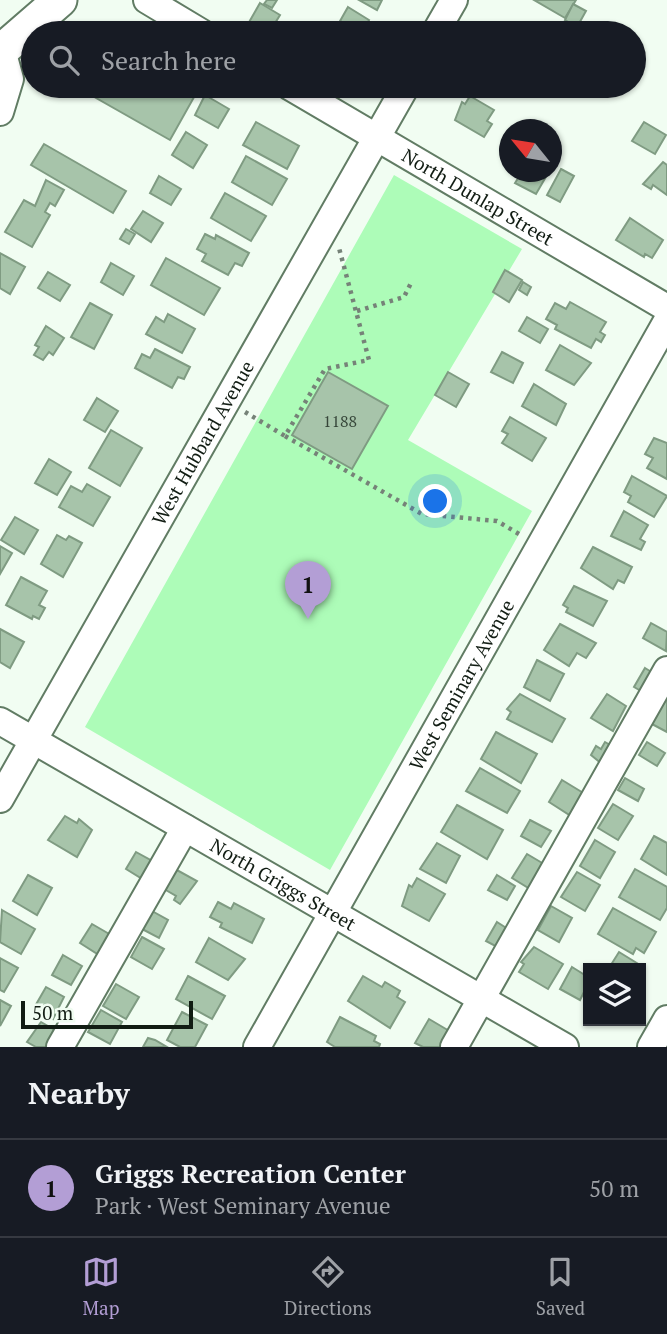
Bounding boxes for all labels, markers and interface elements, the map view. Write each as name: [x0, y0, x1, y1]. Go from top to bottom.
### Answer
search box: [21, 21, 646, 98]
icon: search: [45, 41, 83, 79]
text: Search here: [101, 43, 236, 77]
north arrow: [499, 119, 562, 182]
street label: North Dunlap Street: [398, 142, 558, 251]
street label: West Hubbard Avenue: [146, 356, 259, 529]
house number: 1188: [323, 410, 357, 432]
your location: [418, 484, 452, 518]
pin: 1: [285, 561, 331, 619]
street label: West Seminary Avenue: [403, 595, 519, 774]
street label: North Griggs Street: [206, 832, 361, 936]
map controls: [583, 963, 646, 1026]
button: layers: [583, 963, 646, 1026]
scale bar: [21, 998, 192, 1030]
text: 50 m: [32, 1000, 73, 1025]
text: Nearby: [28, 1073, 130, 1113]
text: Griggs Recreation Center: [95, 1156, 406, 1190]
text: 1: [45, 1173, 58, 1204]
text: 50 m: [589, 1173, 639, 1204]
text: Park · West Seminary Avenue: [95, 1190, 391, 1221]
tab: Map: [82, 1253, 120, 1320]
tab: Directions: [284, 1253, 372, 1320]
tab: Saved: [536, 1253, 585, 1320]

